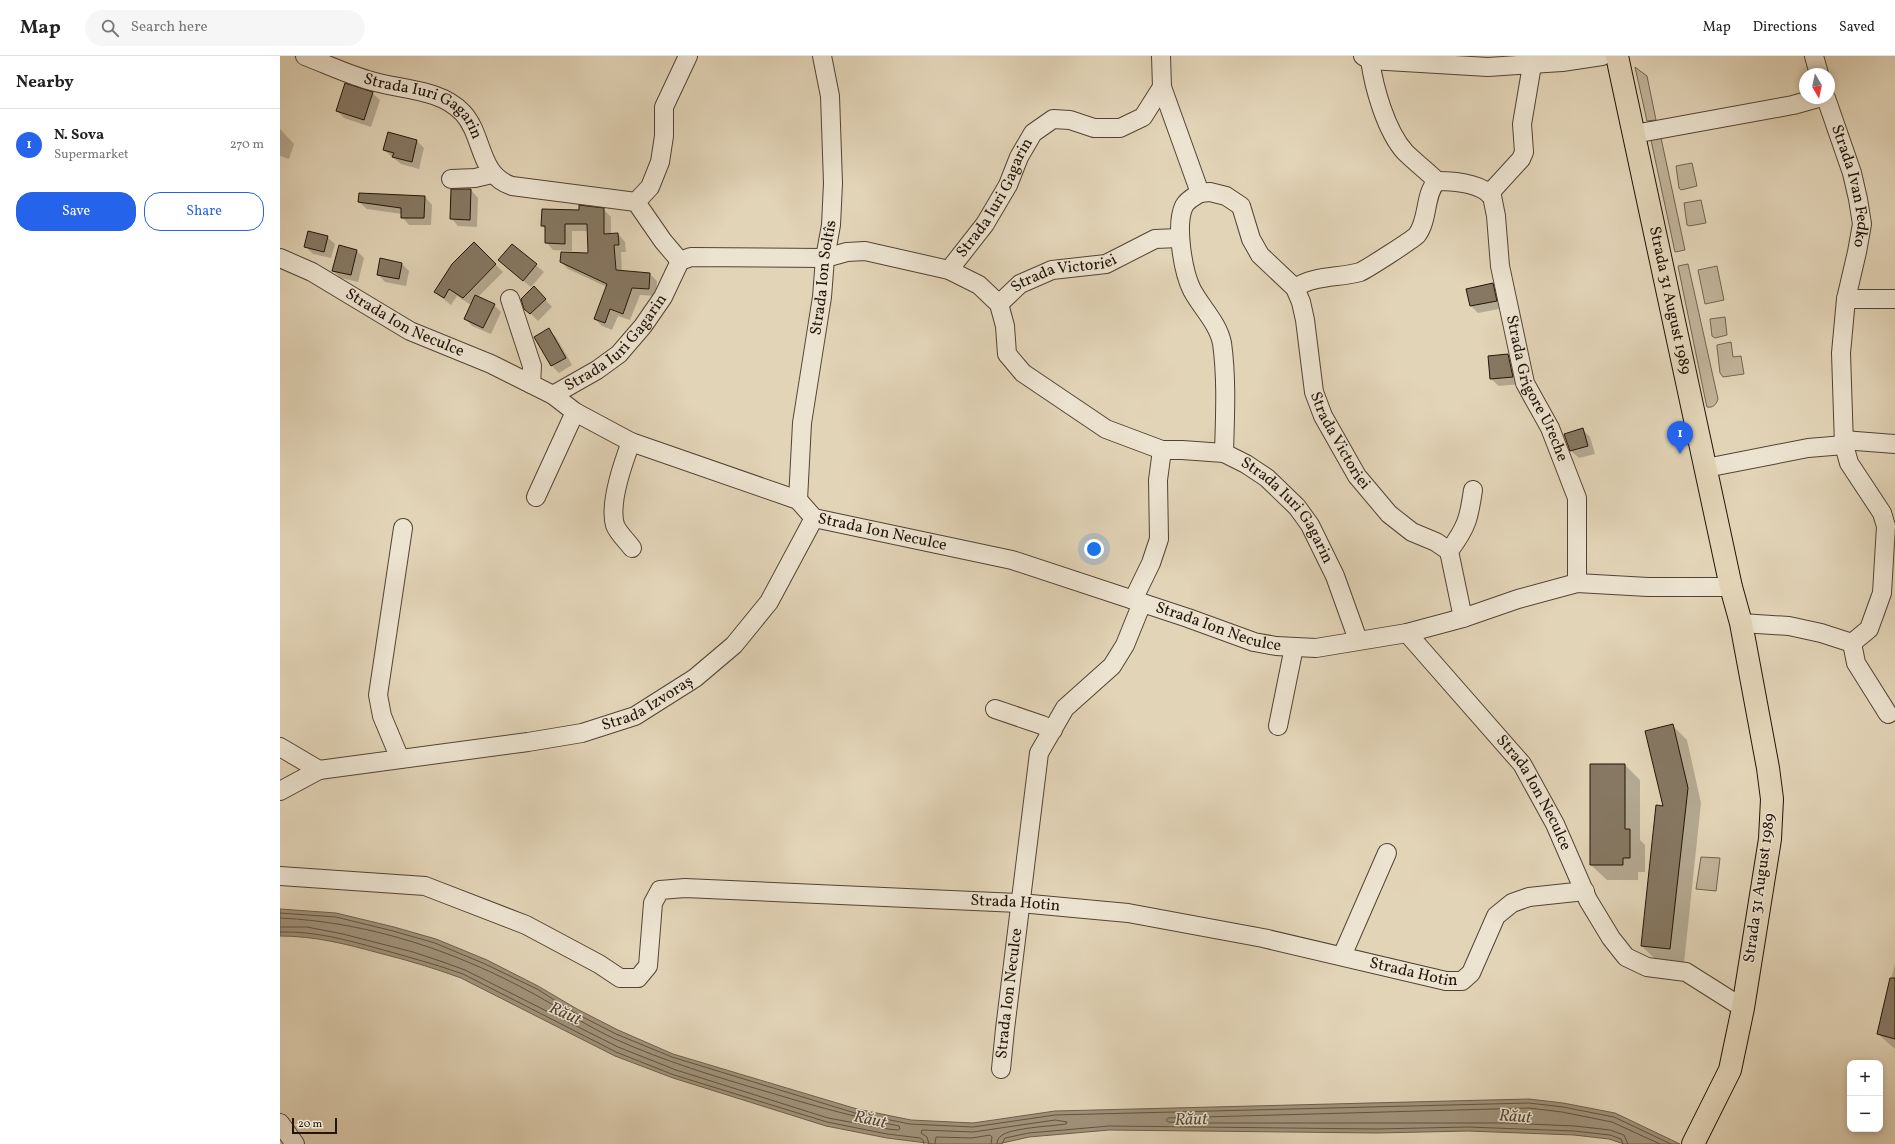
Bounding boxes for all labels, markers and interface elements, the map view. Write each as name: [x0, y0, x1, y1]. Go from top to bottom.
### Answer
search box: [85, 10, 365, 46]
text: Map: [20, 15, 61, 41]
icon: search: [99, 17, 121, 39]
text: Search here: [131, 17, 208, 38]
text: Map: [1703, 18, 1731, 37]
text: Directions: [1753, 18, 1817, 37]
text: Saved: [1839, 18, 1875, 37]
street label: Strada Iuri Gagarin: [361, 68, 487, 143]
north arrow: [1799, 68, 1835, 104]
text: Nearby: [16, 71, 74, 94]
street label: Strada Ivan Fedko: [1825, 122, 1873, 249]
text: N. Sova: [54, 125, 104, 146]
street label: Strada Iuri Gagarin: [952, 134, 1039, 263]
text: 1: [26, 136, 32, 154]
text: 270 m: [230, 136, 264, 154]
text: Supermarket: [54, 146, 129, 164]
button: Save: [16, 192, 136, 231]
button: Share: [144, 192, 264, 231]
street label: Strada Ion Soltîs: [805, 220, 842, 337]
street label: Strada 31 August 1989: [1643, 224, 1696, 376]
street label: Strada Victoriei: [1006, 249, 1121, 298]
street label: Strada Ion Neculce: [341, 283, 467, 363]
street label: Strada Iuri Gagarin: [561, 290, 673, 397]
street label: Strada Grigore Ureche: [1500, 313, 1573, 465]
street label: Strada Victoriei: [1304, 389, 1375, 495]
pin: 1: [1667, 421, 1693, 454]
street label: Strada Iuri Gagarin: [1237, 452, 1338, 567]
street label: Strada Ion Neculce: [816, 508, 949, 557]
your location: [1084, 539, 1104, 559]
street label: Strada Ion Neculce: [1152, 597, 1282, 657]
street label: Strada Izvoraș: [599, 671, 698, 737]
street label: Strada Ion Neculce: [1491, 730, 1576, 854]
street label: Strada 31 August 1989: [1739, 812, 1781, 964]
street label: Strada Hotin: [970, 890, 1061, 918]
street label: Strada Ion Neculce: [991, 927, 1028, 1060]
street label: Strada Hotin: [1367, 952, 1458, 992]
water label: Răut: [545, 997, 585, 1032]
map controls: [1847, 1060, 1883, 1132]
button: +: [1847, 1060, 1883, 1096]
button: −: [1847, 1096, 1883, 1132]
water label: Răut: [1498, 1104, 1533, 1130]
water label: Răut: [852, 1105, 889, 1135]
water label: Răut: [1174, 1108, 1208, 1132]
scale bar: [292, 1116, 337, 1135]
text: 20 m: [298, 1117, 322, 1132]

